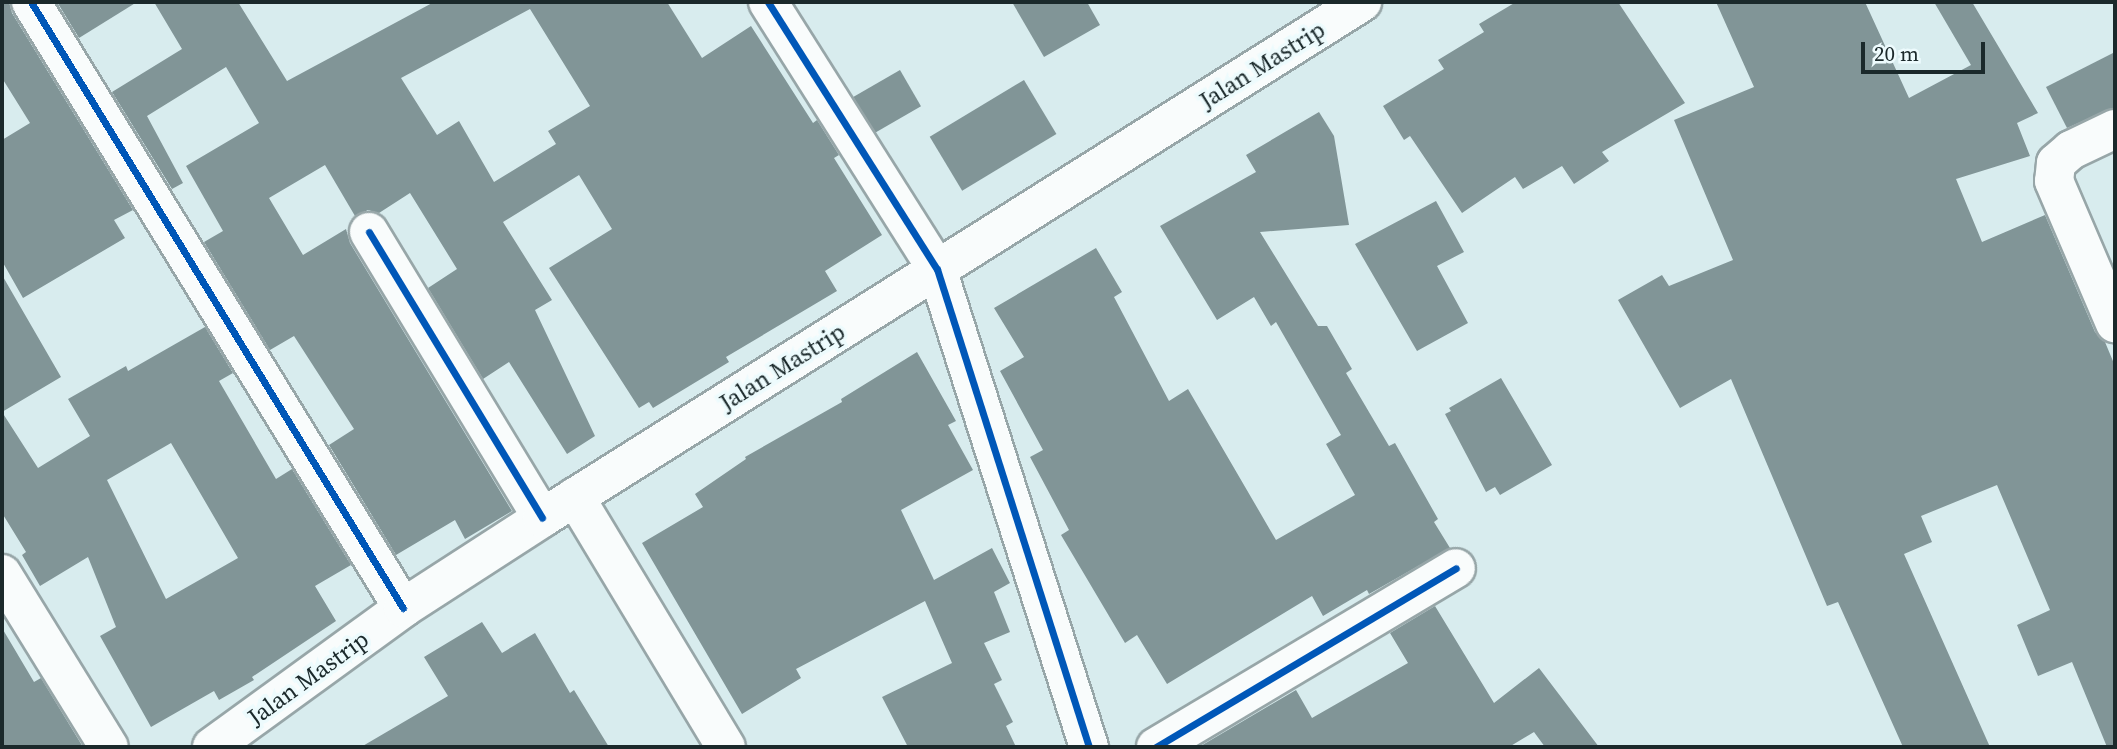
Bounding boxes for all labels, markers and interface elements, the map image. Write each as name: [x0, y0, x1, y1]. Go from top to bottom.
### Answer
street label: Jalan Mastrip: [1194, 15, 1330, 115]
scale bar: [1865, 28, 1989, 72]
text: 20 m: [1874, 39, 1919, 68]
street label: Jalan Mastrip: [714, 317, 850, 417]
street label: Jalan Mastrip: [242, 625, 374, 731]

